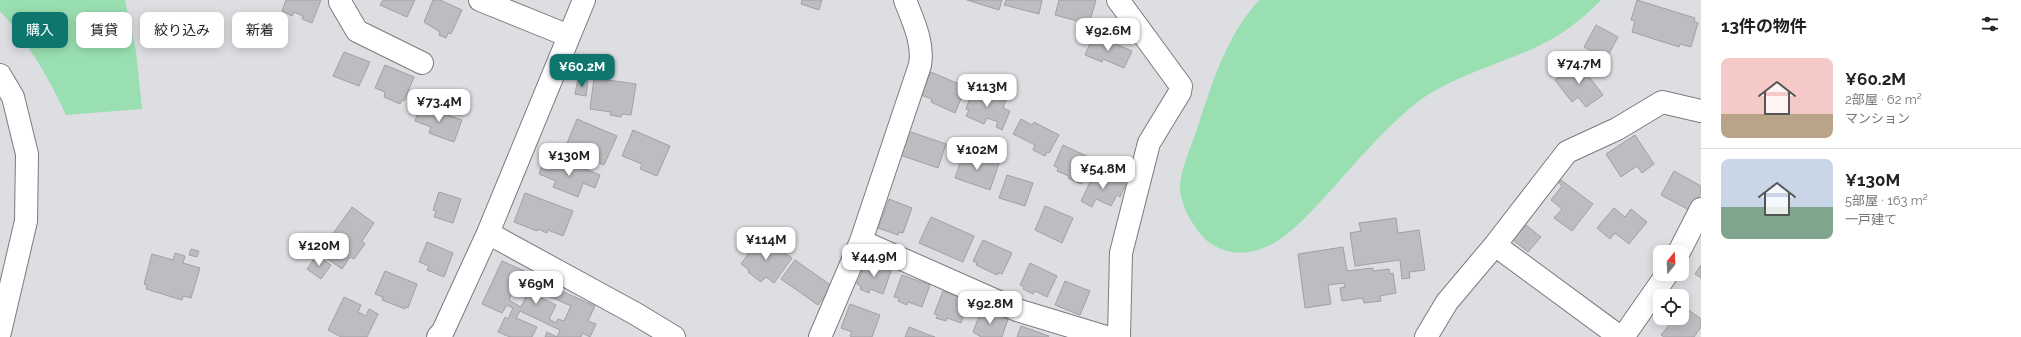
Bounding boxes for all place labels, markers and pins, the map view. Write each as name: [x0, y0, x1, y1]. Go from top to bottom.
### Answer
pin: ¥92.6M: [1075, 18, 1141, 52]
pin: ¥74.7M: [1546, 51, 1612, 85]
pin: ¥60.2M: [549, 54, 615, 88]
pin: ¥113M: [959, 74, 1015, 108]
pin: ¥73.4M: [406, 89, 472, 123]
pin: ¥102M: [949, 137, 1005, 171]
pin: ¥130M: [541, 143, 597, 177]
pin: ¥54.8M: [1070, 156, 1136, 190]
pin: ¥114M: [738, 227, 794, 261]
pin: ¥120M: [291, 233, 347, 267]
pin: ¥44.9M: [841, 244, 907, 278]
pin: ¥69M: [512, 271, 560, 305]
pin: ¥92.8M: [957, 291, 1023, 325]

